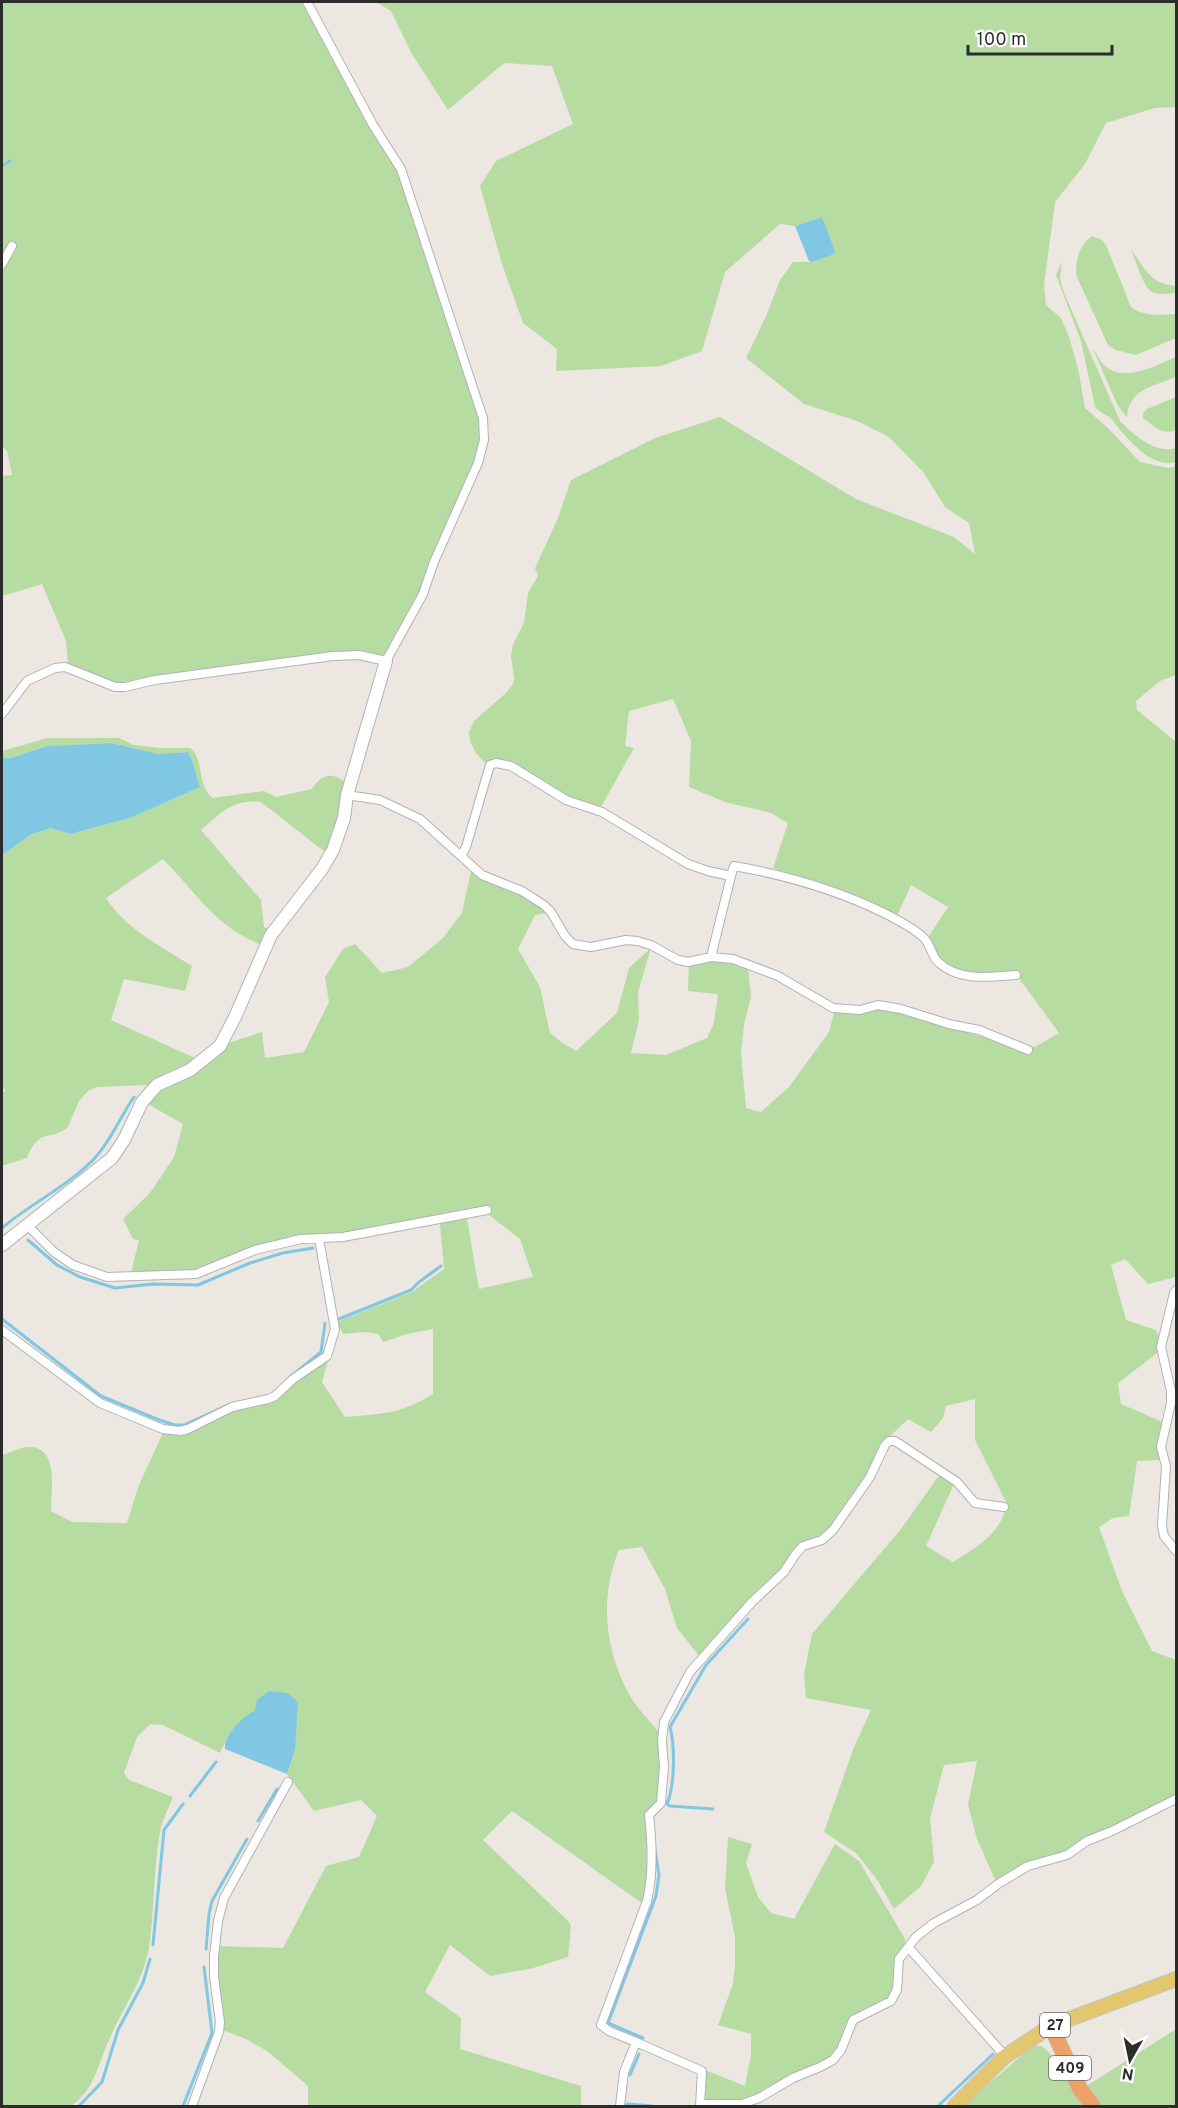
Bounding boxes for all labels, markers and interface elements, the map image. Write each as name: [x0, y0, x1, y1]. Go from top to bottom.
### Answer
scale bar: [968, 18, 1112, 56]
text: 100 m: [977, 29, 1026, 52]
road number: 27: [1040, 2013, 1070, 2037]
north arrow: [1100, 2030, 1160, 2090]
road number: 409: [1049, 2056, 1091, 2080]
text: N: [1121, 2062, 1135, 2084]

